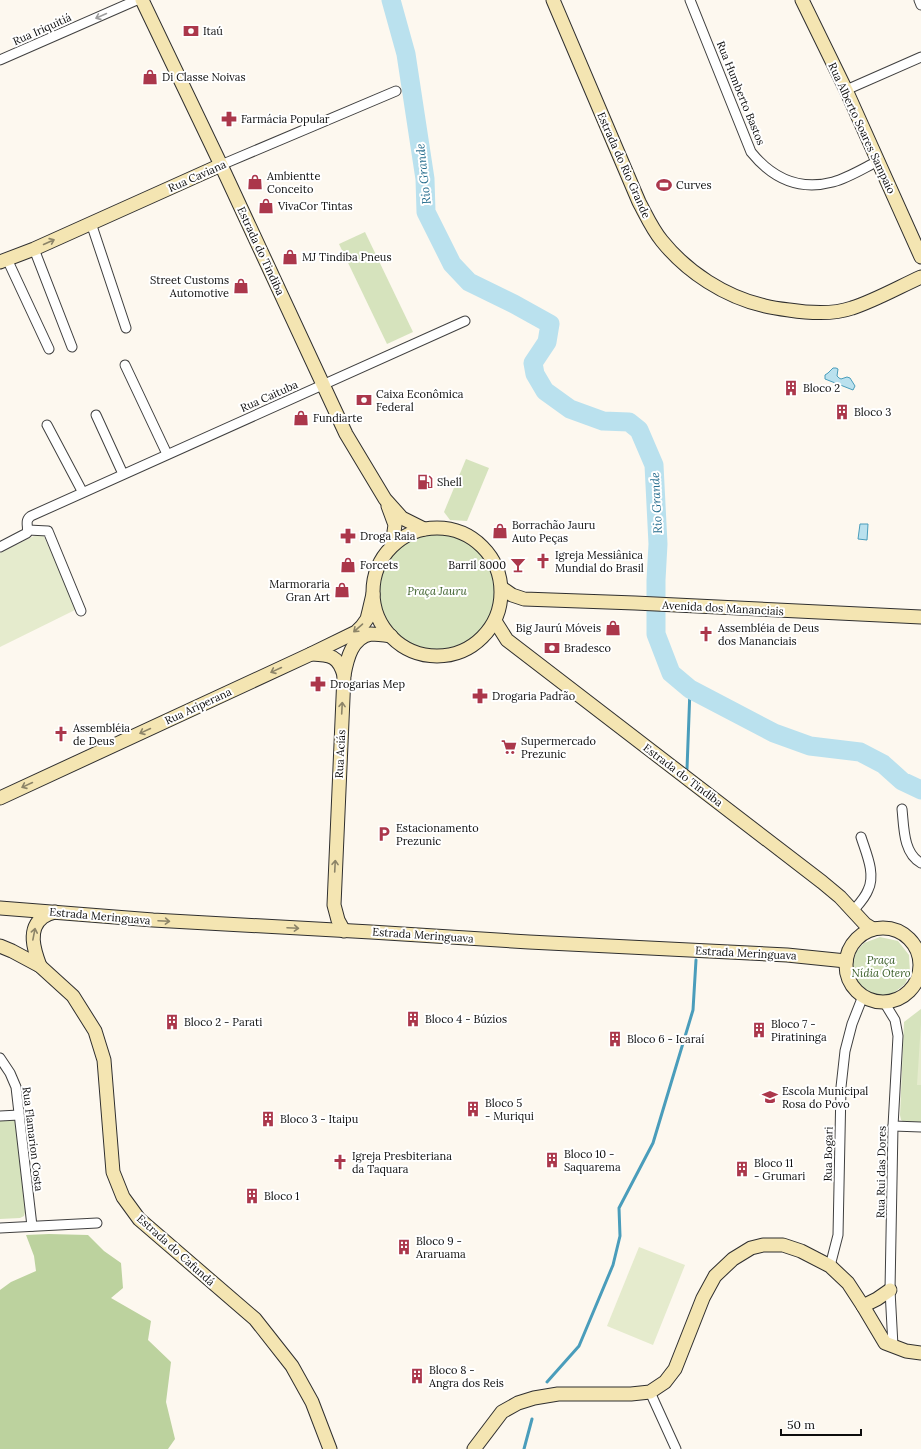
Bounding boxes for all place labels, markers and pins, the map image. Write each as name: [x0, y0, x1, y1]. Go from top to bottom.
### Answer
bank icon: Itaú: [182, 22, 200, 40]
place label: Itaú: [203, 24, 223, 38]
shop icon: Di Classe Noivas: [141, 68, 159, 86]
place label: Di Classe Noivas: [162, 70, 246, 84]
pharmacy icon: Farmácia Popular: [220, 110, 238, 128]
place label: Farmácia Popular: [241, 112, 330, 126]
place label: Ambientte Conceito: [266, 169, 320, 196]
shop icon: Ambientte Conceito: [246, 173, 264, 191]
sports icon: Curves: [655, 176, 673, 194]
place label: Curves: [676, 178, 712, 192]
shop icon: VivaCor Tintas: [257, 197, 275, 215]
place label: VivaCor Tintas: [277, 199, 353, 213]
shop icon: MJ Tindiba Pneus: [281, 248, 299, 266]
place label: MJ Tindiba Pneus: [302, 250, 392, 264]
place label: Street Customs Automotive: [150, 273, 229, 300]
shop icon: Street Customs Automotive: [232, 277, 250, 295]
building icon: Bloco 2: [782, 379, 800, 397]
place label: Bloco 2: [803, 381, 840, 395]
place label: Caixa Econômica Federal: [376, 387, 464, 414]
bank icon: Caixa Econômica Federal: [355, 391, 373, 409]
building icon: Bloco 3: [833, 403, 851, 421]
place label: Bloco 3: [854, 405, 891, 419]
shop icon: Fundiarte: [292, 409, 310, 427]
place label: Fundiarte: [313, 411, 363, 425]
fuel station icon: Shell: [416, 473, 434, 491]
place label: Shell: [437, 475, 462, 489]
place label: Borrachão Jauru Auto Peças: [511, 518, 596, 545]
shop icon: Borrachão Jauru Auto Peças: [491, 522, 509, 540]
pharmacy icon: Droga Raia: [339, 527, 357, 545]
place label: Droga Raia: [360, 529, 416, 543]
place label: Igreja Messiânica Mundial do Brasil: [555, 548, 644, 575]
church icon: Igreja Messiânica Mundial do Brasil: [534, 552, 552, 570]
shop icon: Forcets: [339, 556, 357, 574]
bar icon: Barril 8000: [509, 556, 527, 574]
place label: Forcets: [360, 558, 398, 572]
place label: Barril 8000: [448, 558, 506, 572]
place label: Marmoraria Gran Art: [269, 577, 331, 604]
shop icon: Marmoraria Gran Art: [333, 581, 351, 599]
shop icon: Big Jaurú Móveis: [604, 619, 622, 637]
place label: Big Jaurú Móveis: [516, 621, 601, 635]
place label: Assembléia de Deus dos Mananciais: [717, 621, 819, 648]
church icon: Assembléia de Deus dos Mananciais: [697, 625, 715, 643]
bank icon: Bradesco: [543, 639, 561, 657]
place label: Bradesco: [564, 641, 611, 655]
pharmacy icon: Drogarias Mep: [309, 675, 327, 693]
place label: Drogarias Mep: [330, 677, 406, 691]
pharmacy icon: Drogaria Padrão: [471, 687, 489, 705]
place label: Drogaria Padrão: [492, 689, 575, 703]
place label: Assembléia de Deus: [72, 721, 130, 748]
church icon: Assembléia de Deus: [52, 725, 70, 743]
place label: Supermercado Prezunic: [521, 734, 596, 761]
supermarket icon: Supermercado Prezunic: [500, 738, 518, 756]
place label: Estacionamento Prezunic: [396, 821, 479, 848]
parking icon: Estacionamento Prezunic: [375, 825, 393, 843]
building icon: Bloco 4 - Búzios: [404, 1010, 422, 1028]
place label: Bloco 4 - Búzios: [425, 1012, 507, 1026]
building icon: Bloco 2 - Parati: [163, 1013, 181, 1031]
place label: Bloco 2 - Parati: [184, 1015, 262, 1029]
place label: Bloco 7 - Piratininga: [771, 1017, 827, 1044]
building icon: Bloco 7 - Piratininga: [750, 1021, 768, 1039]
building icon: Bloco 6 - Icaraí: [606, 1030, 624, 1048]
place label: Bloco 6 - Icaraí: [627, 1032, 704, 1046]
place label: Escola Municipal Rosa do Povo: [782, 1084, 868, 1111]
school or university icon: Escola Municipal Rosa do Povo: [761, 1088, 779, 1106]
place label: Bloco 5 - Muriqui: [485, 1096, 534, 1123]
building icon: Bloco 5 - Muriqui: [464, 1100, 482, 1118]
building icon: Bloco 3 - Itaipu: [259, 1110, 277, 1128]
place label: Bloco 3 - Itaipu: [280, 1112, 359, 1126]
place label: Bloco 10 - Saquarema: [564, 1147, 621, 1174]
place label: Igreja Presbiteriana da Taquara: [352, 1149, 452, 1176]
building icon: Bloco 10 - Saquarema: [543, 1151, 561, 1169]
church icon: Igreja Presbiteriana da Taquara: [331, 1153, 349, 1171]
place label: Bloco 11 - Grumari: [754, 1156, 805, 1183]
building icon: Bloco 11 - Grumari: [733, 1160, 751, 1178]
building icon: Bloco 1: [243, 1187, 261, 1205]
place label: Bloco 1: [264, 1189, 299, 1203]
place label: Bloco 9 - Araruama: [415, 1234, 466, 1261]
building icon: Bloco 9 - Araruama: [395, 1238, 413, 1256]
place label: Bloco 8 - Angra dos Reis: [428, 1363, 504, 1390]
building icon: Bloco 8 - Angra dos Reis: [408, 1367, 426, 1385]

